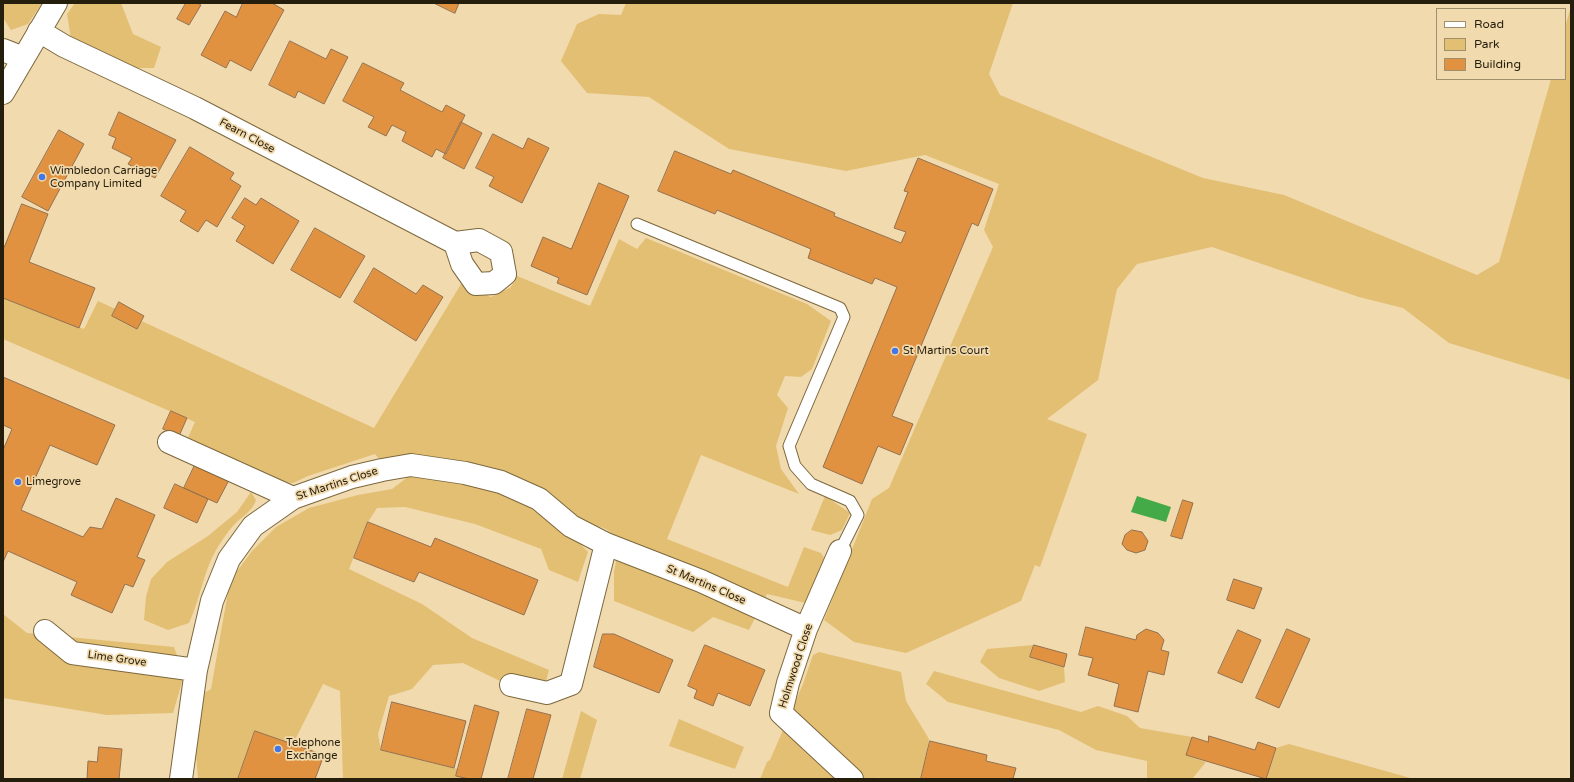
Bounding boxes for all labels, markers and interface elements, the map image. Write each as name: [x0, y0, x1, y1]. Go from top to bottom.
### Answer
legend: [1436, 8, 1566, 80]
text: Road: [1474, 17, 1504, 31]
text: Park: [1474, 37, 1500, 51]
text: Building: [1474, 57, 1521, 71]
street label: Fearn Close: [217, 116, 277, 156]
place label: Wimbledon Carriage Company Limited: [50, 164, 157, 190]
marker: Wimbledon Carriage Company Limited: [37, 172, 47, 182]
place label: St Martins Court: [903, 344, 989, 358]
marker: St Martins Court: [890, 346, 900, 356]
street label: St Martins Close: [295, 465, 379, 503]
place label: Limegrove: [26, 475, 81, 489]
marker: Limegrove: [13, 477, 23, 487]
street label: St Martins Close: [664, 562, 748, 608]
street label: Holmwood Close: [776, 622, 816, 710]
street label: Lime Grove: [87, 648, 147, 670]
place label: Telephone Exchange: [286, 736, 340, 762]
marker: Telephone Exchange: [273, 744, 283, 754]

